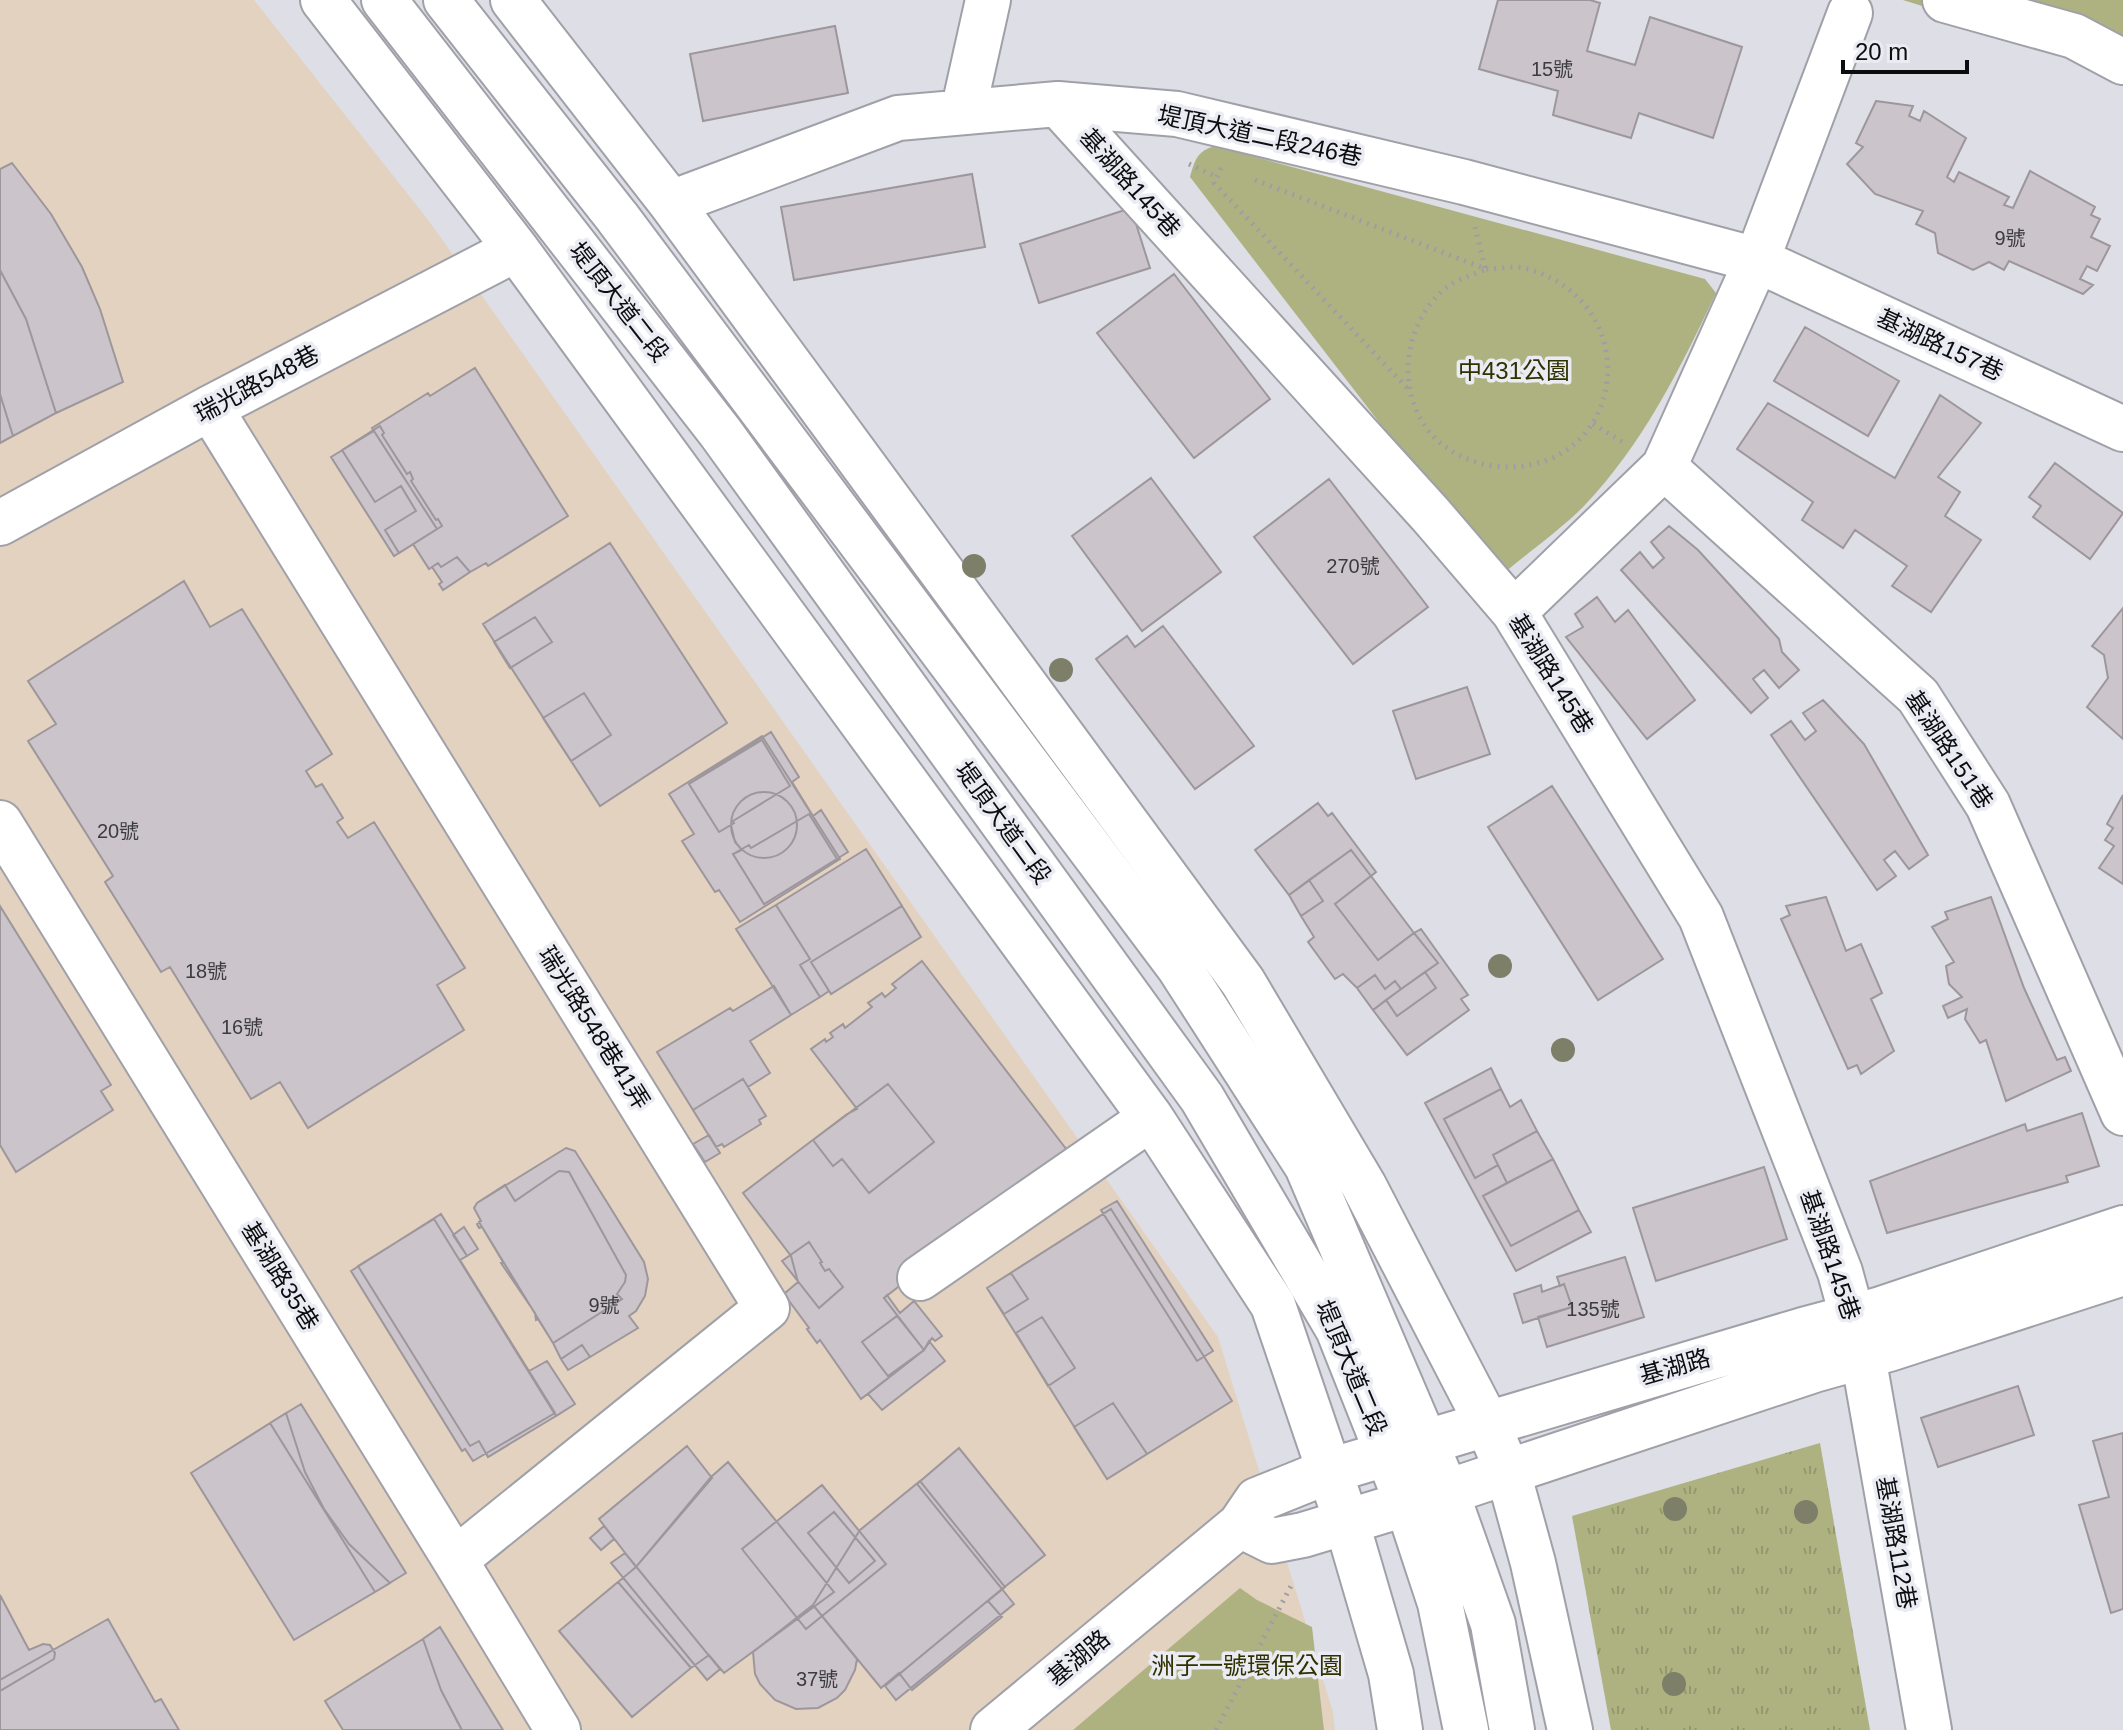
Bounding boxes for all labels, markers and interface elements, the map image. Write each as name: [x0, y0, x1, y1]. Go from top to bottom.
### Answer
scale bar: [1843, 24, 1967, 74]
text: 20 m: [1855, 38, 1908, 65]
house number: 15號: [1531, 58, 1573, 80]
street label: 堤頂大道二段246巷: [1156, 101, 1365, 170]
street label: 基湖路145巷: [1075, 123, 1186, 242]
house number: 9號: [1994, 227, 2026, 249]
street label: 堤頂大道二段: [564, 237, 674, 367]
street label: 基湖路157巷: [1873, 304, 2008, 386]
street label: 瑞光路548巷: [190, 340, 323, 427]
park label: 中431公園: [1458, 357, 1570, 384]
house number: 270號: [1326, 555, 1380, 577]
street label: 基湖路145巷: [1504, 609, 1599, 739]
street label: 基湖路151巷: [1900, 686, 1999, 814]
street label: 堤頂大道二段: [950, 757, 1057, 889]
house number: 20號: [97, 820, 139, 842]
street label: 瑞光路548巷41弄: [533, 941, 655, 1114]
house number: 18號: [185, 960, 227, 982]
house number: 16號: [221, 1016, 263, 1038]
street label: 基湖路145巷: [1796, 1186, 1865, 1324]
street label: 基湖路35巷: [236, 1217, 324, 1335]
house number: 9號: [588, 1294, 620, 1316]
street label: 堤頂大道二段: [1311, 1296, 1392, 1439]
house number: 135號: [1566, 1298, 1620, 1320]
street label: 基湖路: [1637, 1344, 1713, 1389]
street label: 基湖路112巷: [1872, 1474, 1921, 1611]
street label: 基湖路: [1042, 1624, 1115, 1691]
park label: 洲子一號環保公園: [1151, 1652, 1343, 1679]
house number: 37號: [796, 1668, 838, 1690]

